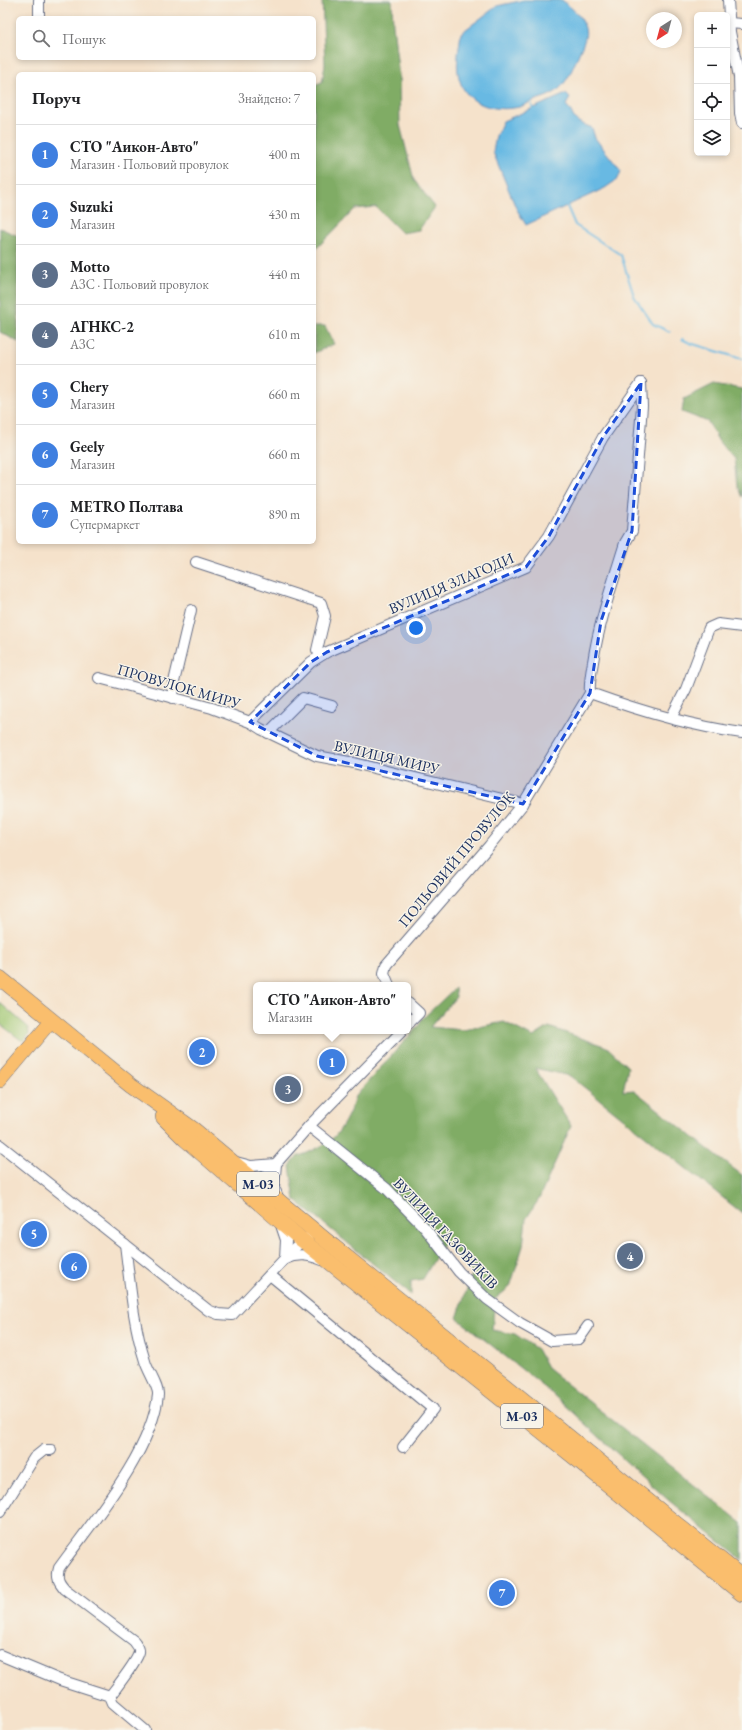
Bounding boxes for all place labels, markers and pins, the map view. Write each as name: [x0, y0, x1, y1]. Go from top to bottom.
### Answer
pin: 2: [189, 1037, 215, 1067]
pin: 1: [319, 1047, 345, 1077]
pin: 3: [275, 1074, 301, 1104]
pin: 5: [21, 1219, 47, 1249]
pin: 4: [617, 1241, 643, 1271]
pin: 6: [61, 1251, 87, 1281]
pin: 7: [489, 1578, 515, 1608]

